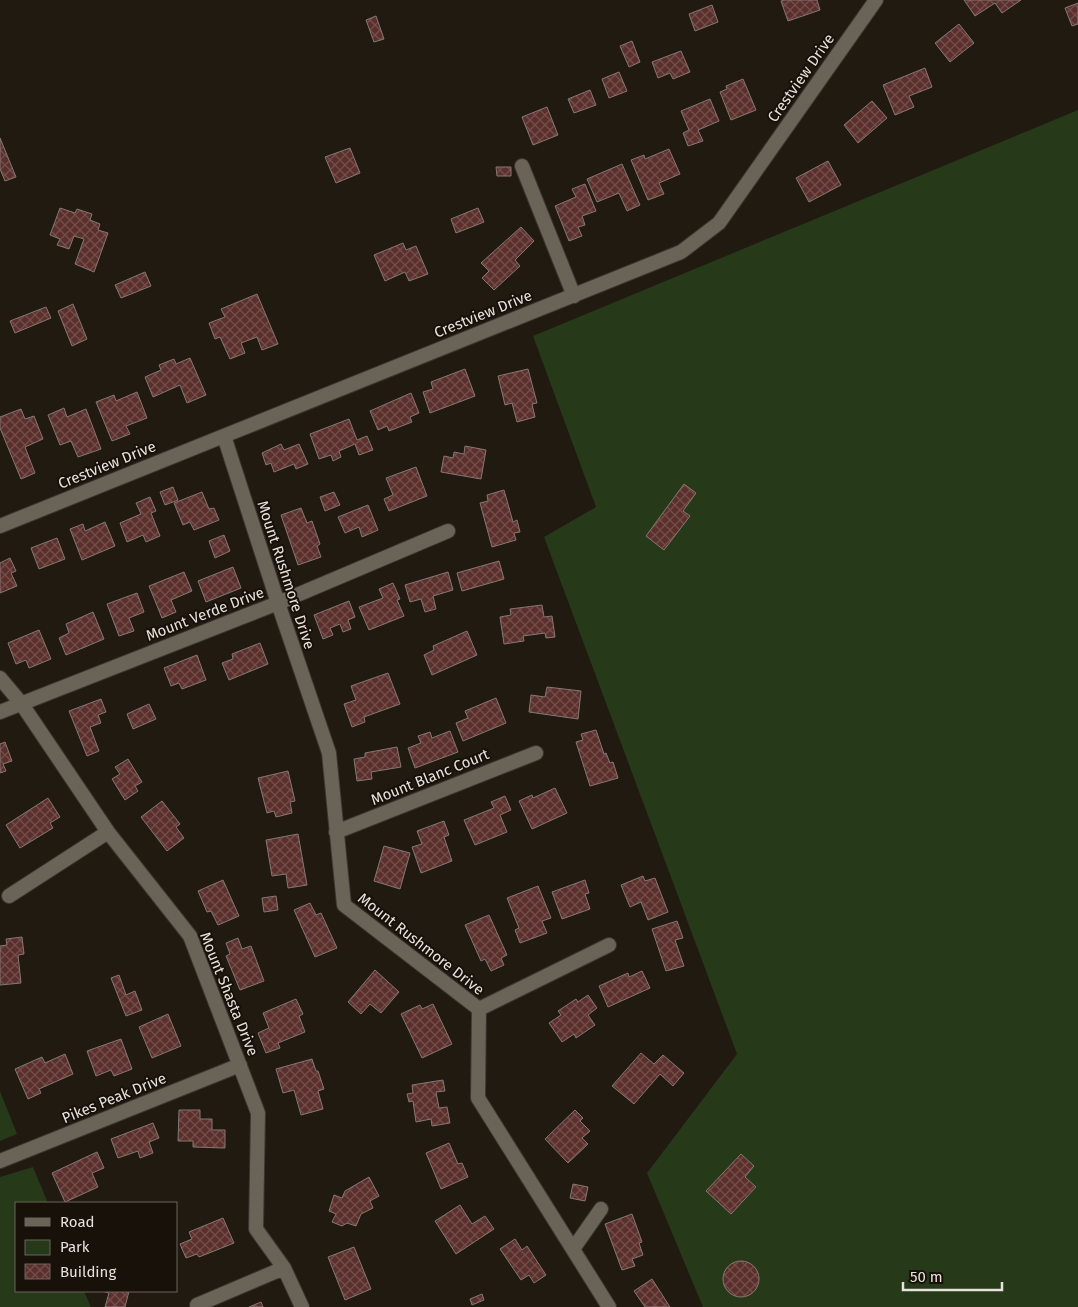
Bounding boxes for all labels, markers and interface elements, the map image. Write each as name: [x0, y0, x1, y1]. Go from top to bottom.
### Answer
street label: Crestview Drive: [764, 30, 838, 126]
street label: Crestview Drive: [432, 286, 534, 342]
street label: Crestview Drive: [56, 437, 158, 493]
street label: Mount Rushmore Drive: [253, 498, 319, 652]
street label: Mount Verde Drive: [143, 583, 267, 645]
street label: Mount Blanc Court: [368, 745, 492, 809]
street label: Mount Rushmore Drive: [354, 889, 488, 999]
street label: Mount Shasta Drive: [196, 929, 262, 1059]
street label: Pikes Peak Drive: [59, 1069, 169, 1127]
legend: [15, 1202, 178, 1292]
text: Road: [60, 1213, 95, 1231]
text: Park: [60, 1238, 90, 1256]
scale bar: [903, 1260, 1002, 1292]
text: Building: [60, 1263, 116, 1281]
text: 50 m: [910, 1268, 943, 1286]

